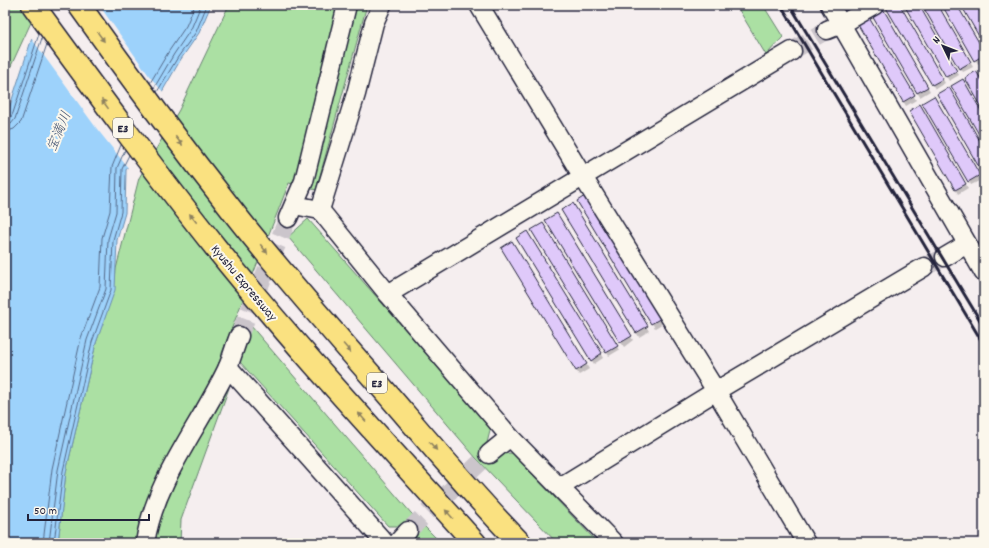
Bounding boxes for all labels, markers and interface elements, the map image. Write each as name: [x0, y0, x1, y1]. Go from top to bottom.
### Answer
north arrow: [923, 26, 963, 66]
one-way arrow: [97, 31, 105, 42]
text: N: [929, 33, 945, 48]
one-way arrow: [101, 99, 109, 110]
water label: 宝満川: [42, 109, 77, 155]
road number: E3: [113, 118, 133, 138]
one-way arrow: [175, 135, 183, 146]
one-way arrow: [189, 213, 197, 224]
street label: Kyushu Expressway: [205, 241, 281, 327]
one-way arrow: [259, 243, 268, 254]
one-way arrow: [343, 343, 352, 354]
road number: E3: [367, 373, 387, 393]
one-way arrow: [358, 412, 367, 423]
one-way arrow: [428, 441, 437, 452]
scale bar: [28, 496, 149, 522]
text: 50 m: [34, 503, 57, 520]
one-way arrow: [445, 509, 454, 519]

